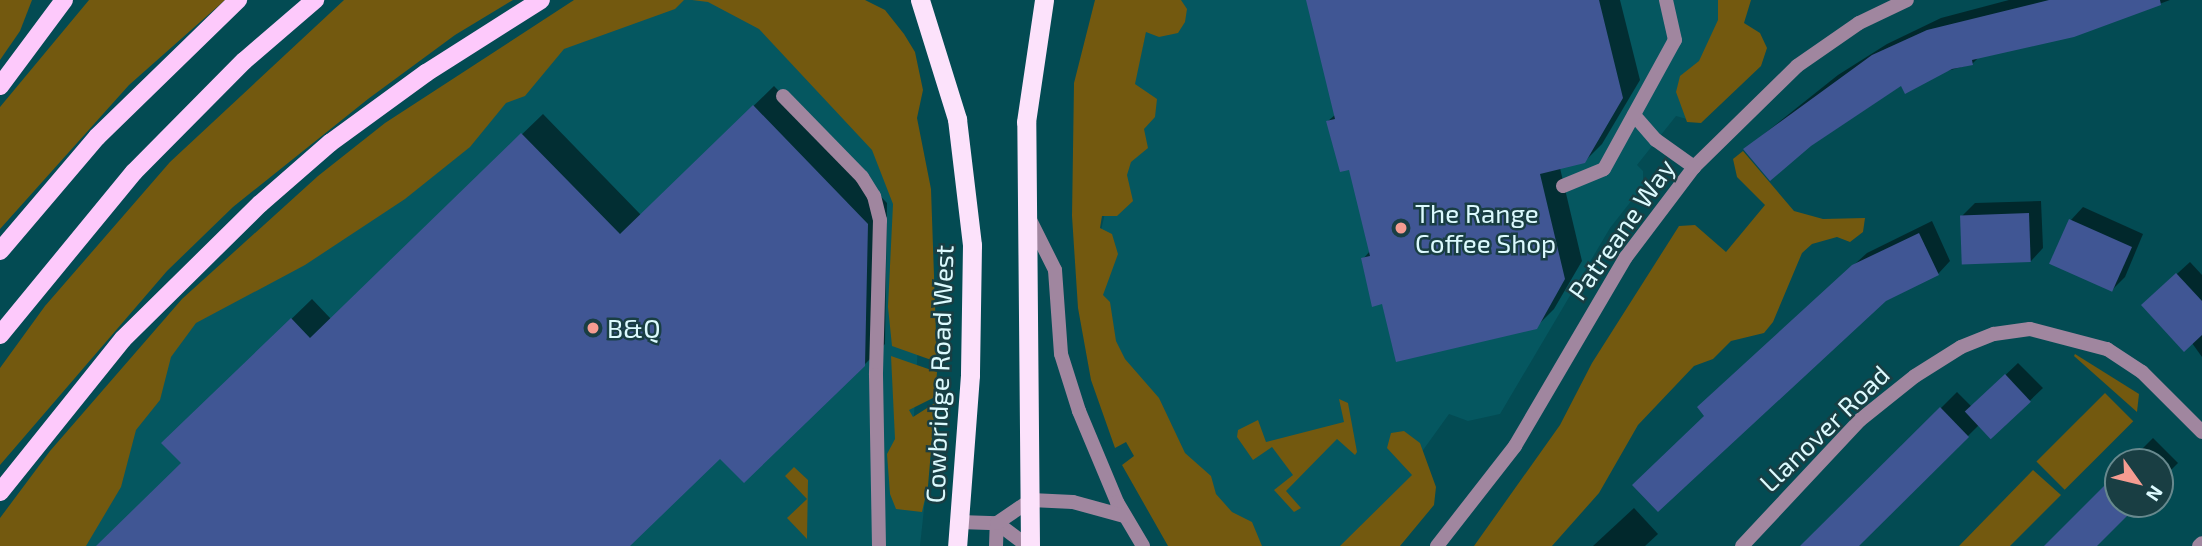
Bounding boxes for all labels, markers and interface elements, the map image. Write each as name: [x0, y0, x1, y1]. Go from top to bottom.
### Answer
street label: Patreane Way: [1561, 152, 1681, 306]
place label: The Range Coffee Shop: [1415, 197, 1556, 258]
marker: The Range Coffee Shop: [1393, 220, 1409, 236]
street label: Cowbridge Road West: [919, 244, 959, 504]
place label: B&Q: [607, 312, 661, 344]
marker: B&Q: [585, 320, 601, 336]
street label: Llanover Road: [1752, 358, 1896, 498]
north arrow: [2104, 448, 2174, 518]
text: N: [2142, 482, 2169, 506]

